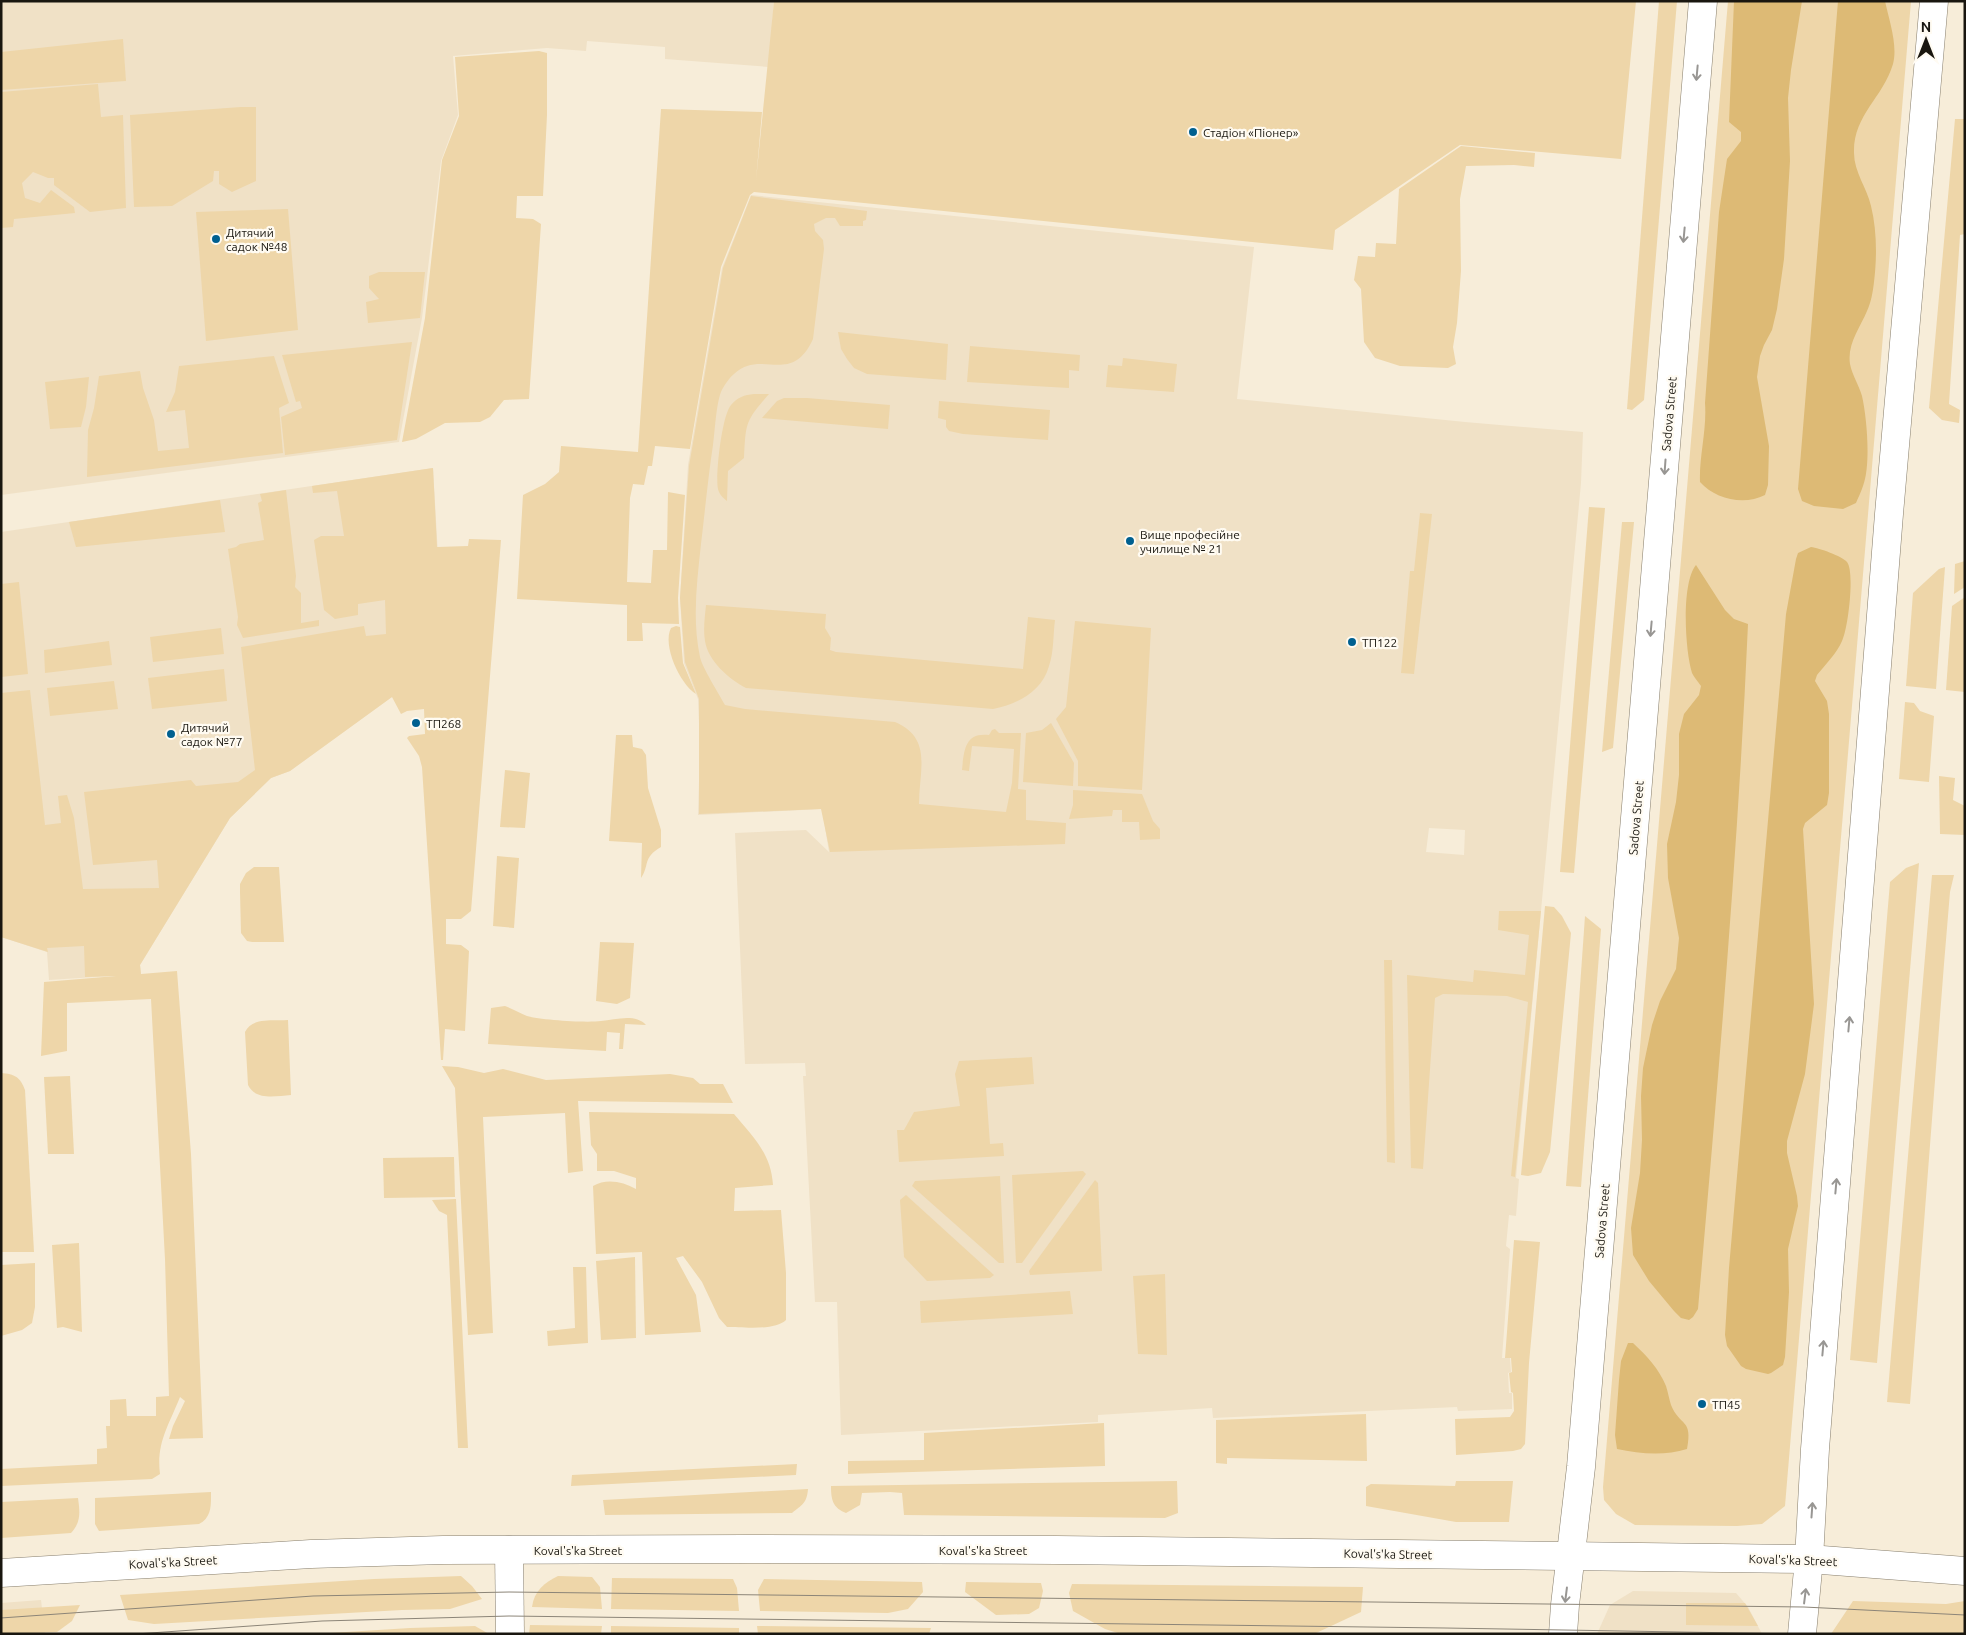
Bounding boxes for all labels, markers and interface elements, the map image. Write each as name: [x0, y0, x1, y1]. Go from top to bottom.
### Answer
north arrow: [1901, 15, 1951, 65]
text: N: [1921, 19, 1931, 35]
one-way arrow: [1692, 65, 1702, 81]
marker: Стадіон «Піонер»: [1187, 126, 1199, 138]
place label: Стадіон «Піонер»: [1203, 126, 1299, 139]
place label: Дитячий садок №48: [226, 226, 288, 253]
one-way arrow: [1679, 227, 1688, 243]
marker: Дитячий садок №48: [210, 233, 222, 245]
street label: Sadova Street: [1659, 376, 1679, 452]
one-way arrow: [1660, 459, 1669, 475]
place label: Вище професійне училище № 21: [1140, 528, 1240, 555]
marker: Вище професійне училище № 21: [1124, 535, 1136, 547]
one-way arrow: [1647, 621, 1656, 637]
marker: ТП122: [1346, 636, 1358, 648]
place label: ТП122: [1362, 636, 1397, 649]
marker: ТП268: [410, 717, 422, 729]
place label: ТП268: [426, 717, 461, 730]
place label: Дитячий садок №77: [181, 721, 242, 748]
marker: Дитячий садок №77: [165, 728, 177, 740]
street label: Sadova Street: [1626, 780, 1646, 856]
one-way arrow: [1844, 1017, 1854, 1033]
one-way arrow: [1831, 1179, 1841, 1195]
street label: Sadova Street: [1592, 1183, 1612, 1259]
one-way arrow: [1819, 1341, 1828, 1357]
marker: ТП45: [1696, 1398, 1708, 1410]
place label: ТП45: [1712, 1398, 1741, 1411]
one-way arrow: [1808, 1503, 1817, 1519]
street label: Koval's'ka Street: [534, 1544, 623, 1557]
street label: Koval's'ka Street: [939, 1544, 1028, 1557]
street label: Koval's'ka Street: [1344, 1547, 1433, 1561]
street label: Koval's'ka Street: [1748, 1552, 1838, 1568]
street label: Koval's'ka Street: [128, 1553, 218, 1571]
one-way arrow: [1561, 1586, 1571, 1602]
one-way arrow: [1800, 1589, 1810, 1605]

